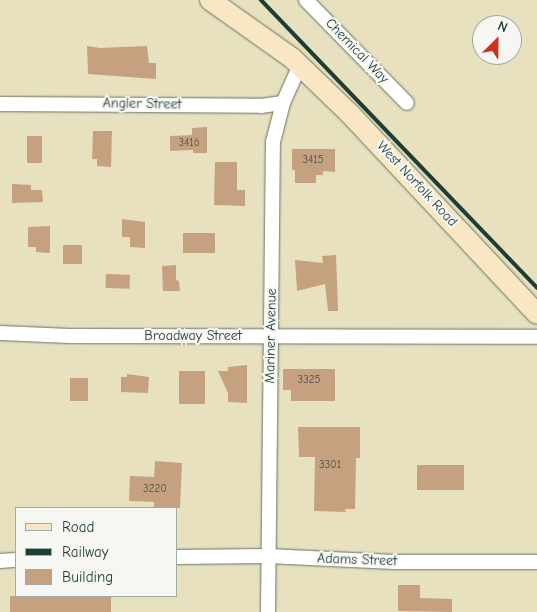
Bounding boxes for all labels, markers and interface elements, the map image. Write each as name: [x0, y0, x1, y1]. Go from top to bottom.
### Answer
street label: Chemical Way: [322, 15, 392, 87]
north arrow: [472, 15, 522, 65]
text: N: [495, 17, 510, 36]
street label: Angler Street: [103, 95, 181, 113]
house number: 3416: [178, 136, 200, 150]
street label: West Norfolk Road: [373, 138, 461, 230]
house number: 3415: [302, 153, 324, 167]
street label: Mariner Avenue: [262, 288, 280, 384]
street label: Broadway Street: [144, 328, 242, 344]
house number: 3325: [298, 373, 320, 387]
house number: 3301: [319, 458, 341, 472]
house number: 3220: [143, 482, 167, 496]
legend: [15, 507, 178, 597]
text: Road: [62, 518, 94, 536]
text: Railway: [62, 543, 108, 561]
street label: Adams Street: [317, 550, 397, 570]
text: Building: [62, 568, 113, 586]

